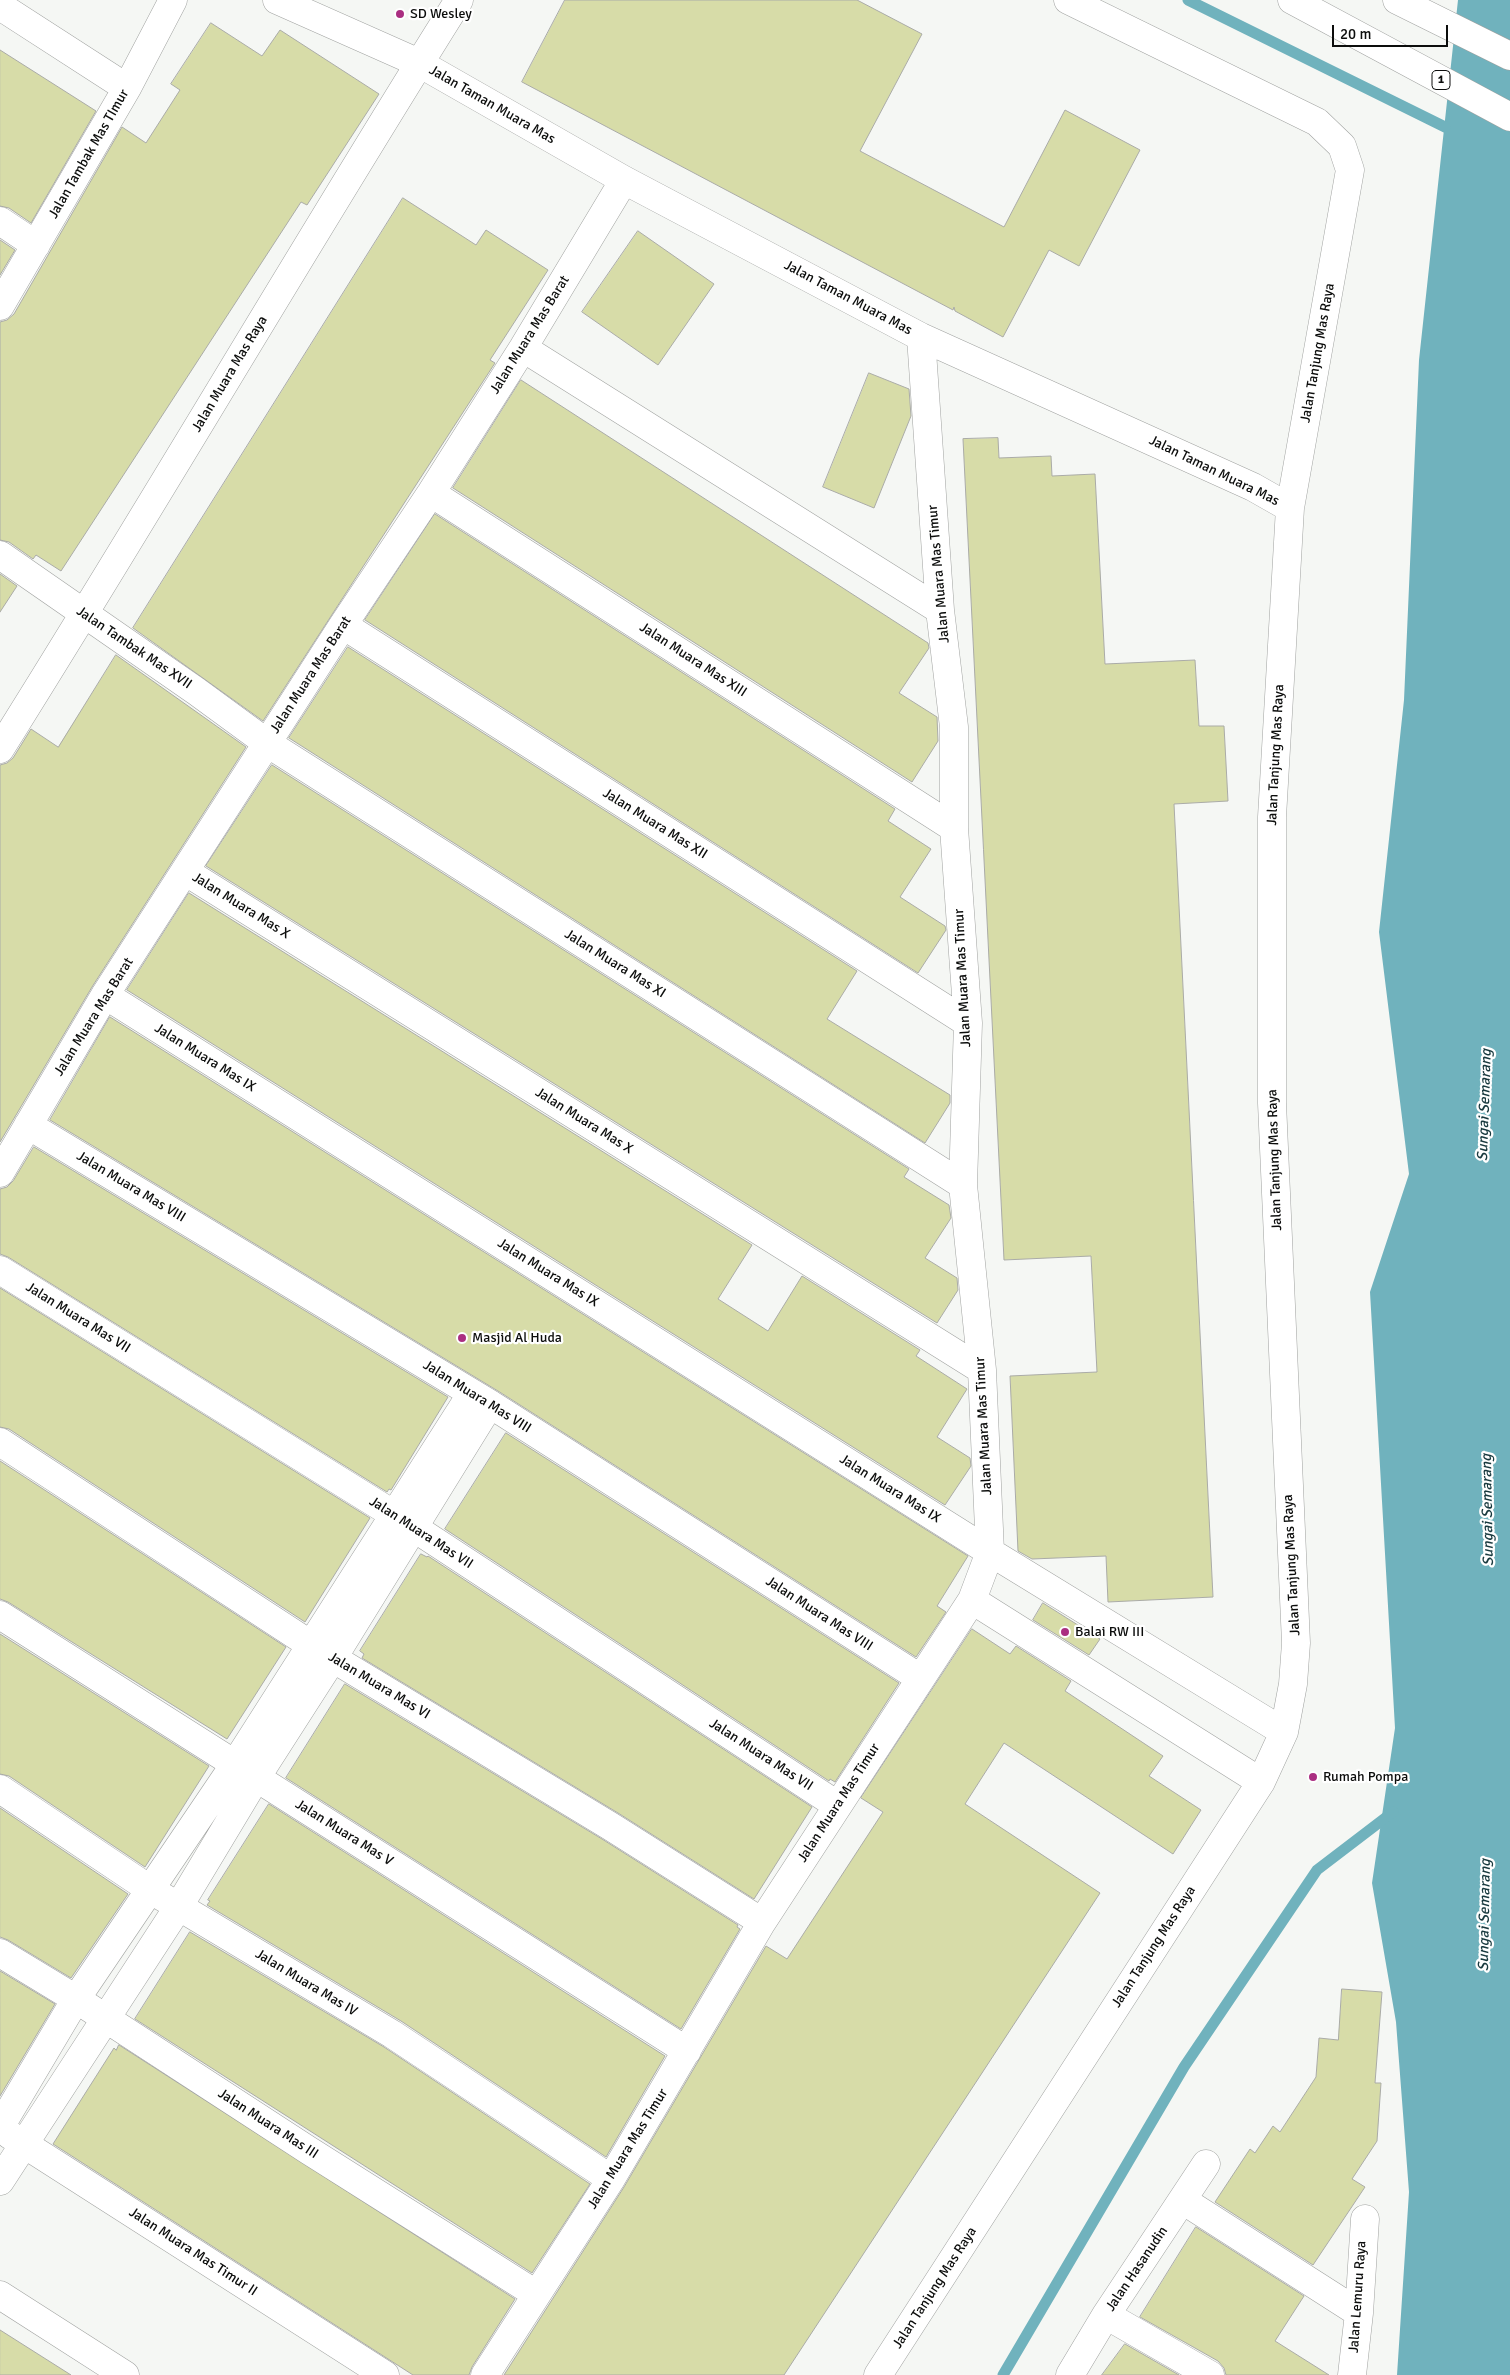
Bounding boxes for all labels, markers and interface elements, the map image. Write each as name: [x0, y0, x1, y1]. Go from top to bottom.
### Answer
place label: SD Wesley: [410, 6, 472, 22]
marker: SD Wesley: [394, 8, 406, 20]
scale bar: [1335, 15, 1451, 47]
text: 20 m: [1340, 25, 1371, 43]
street label: Jalan Taman Muara Mas: [426, 62, 558, 148]
road number: 1: [1432, 70, 1450, 90]
street label: Jalan Tambak Mas TImur: [45, 86, 133, 222]
street label: Jalan Taman Muara Mas: [781, 257, 915, 339]
street label: Jalan Muara Mas Barat: [487, 273, 573, 397]
street label: Jalan Tanjung Mas Raya: [1297, 282, 1339, 424]
street label: Jalan Muara Mas Raya: [189, 313, 271, 435]
street label: Jalan Taman Muara Mas: [1146, 432, 1282, 510]
street label: Jalan Muara Mas Timur: [925, 504, 953, 644]
street label: Jalan Tambak Mas XVII: [73, 603, 195, 693]
street label: Jalan Muara Mas Barat: [267, 613, 355, 737]
street label: Jalan Muara Mas XIII: [636, 619, 750, 701]
street label: Jalan Tanjung Mas Raya: [1264, 684, 1288, 826]
street label: Jalan Muara Mas XII: [600, 785, 710, 863]
street label: Jalan Muara Mas X: [189, 869, 293, 943]
street label: Jalan Muara Mas Timur: [951, 908, 975, 1048]
street label: Jalan Muara Mas XI: [561, 926, 669, 1002]
street label: Jalan Muara Mas Barat: [51, 955, 137, 1079]
street label: Jalan Muara Mas IX: [151, 1020, 259, 1096]
water label: Sungai Semarang: [1474, 1049, 1496, 1161]
street label: Jalan Muara Mas X: [532, 1084, 636, 1158]
street label: Jalan Tanjung Mas Raya: [1264, 1089, 1286, 1231]
street label: Jalan Muara Mas VIII: [73, 1148, 189, 1226]
street label: Jalan Muara Mas IX: [494, 1235, 602, 1311]
street label: Jalan Muara Mas VII: [23, 1279, 133, 1357]
place label: Masjid Al Huda: [472, 1330, 562, 1346]
marker: Masjid Al Huda: [456, 1332, 468, 1344]
street label: Jalan Muara Mas Timur: [972, 1356, 996, 1496]
street label: Jalan Muara Mas VIII: [420, 1357, 534, 1437]
street label: Jalan Muara Mas IX: [836, 1451, 944, 1527]
water label: Sungai Semarang: [1478, 1454, 1498, 1566]
street label: Jalan Muara Mas VII: [366, 1493, 476, 1573]
street label: Jalan Tanjung Mas Raya: [1280, 1494, 1304, 1636]
street label: Jalan Muara Mas VIII: [762, 1573, 876, 1655]
place label: Balai RW III: [1075, 1624, 1144, 1640]
marker: Balai RW III: [1059, 1626, 1071, 1638]
street label: Jalan Muara Mas VI: [325, 1649, 433, 1723]
street label: Jalan Muara Mas VII: [706, 1715, 816, 1795]
street label: Jalan Muara Mas Timur: [794, 1740, 884, 1866]
place label: Rumah Pompa: [1323, 1769, 1408, 1785]
marker: Rumah Pompa: [1307, 1771, 1319, 1783]
street label: Jalan Muara Mas V: [292, 1796, 396, 1870]
water label: Sungai Semarang: [1475, 1859, 1495, 1971]
street label: Jalan Tanjung Mas Raya: [1108, 1883, 1200, 2011]
street label: Jalan Muara Mas IV: [252, 1946, 360, 2020]
street label: Jalan Muara Mas III: [215, 2085, 321, 2163]
street label: Jalan Muara Mas Timur: [584, 2086, 672, 2212]
street label: Jalan Muara Mas Timur II: [126, 2204, 260, 2300]
street label: Jalan Hasanudin: [1102, 2223, 1172, 2315]
street label: Jalan Tanjung Mas Raya: [889, 2224, 981, 2352]
street label: Jalan Lemuru Raya: [1346, 2240, 1370, 2354]

